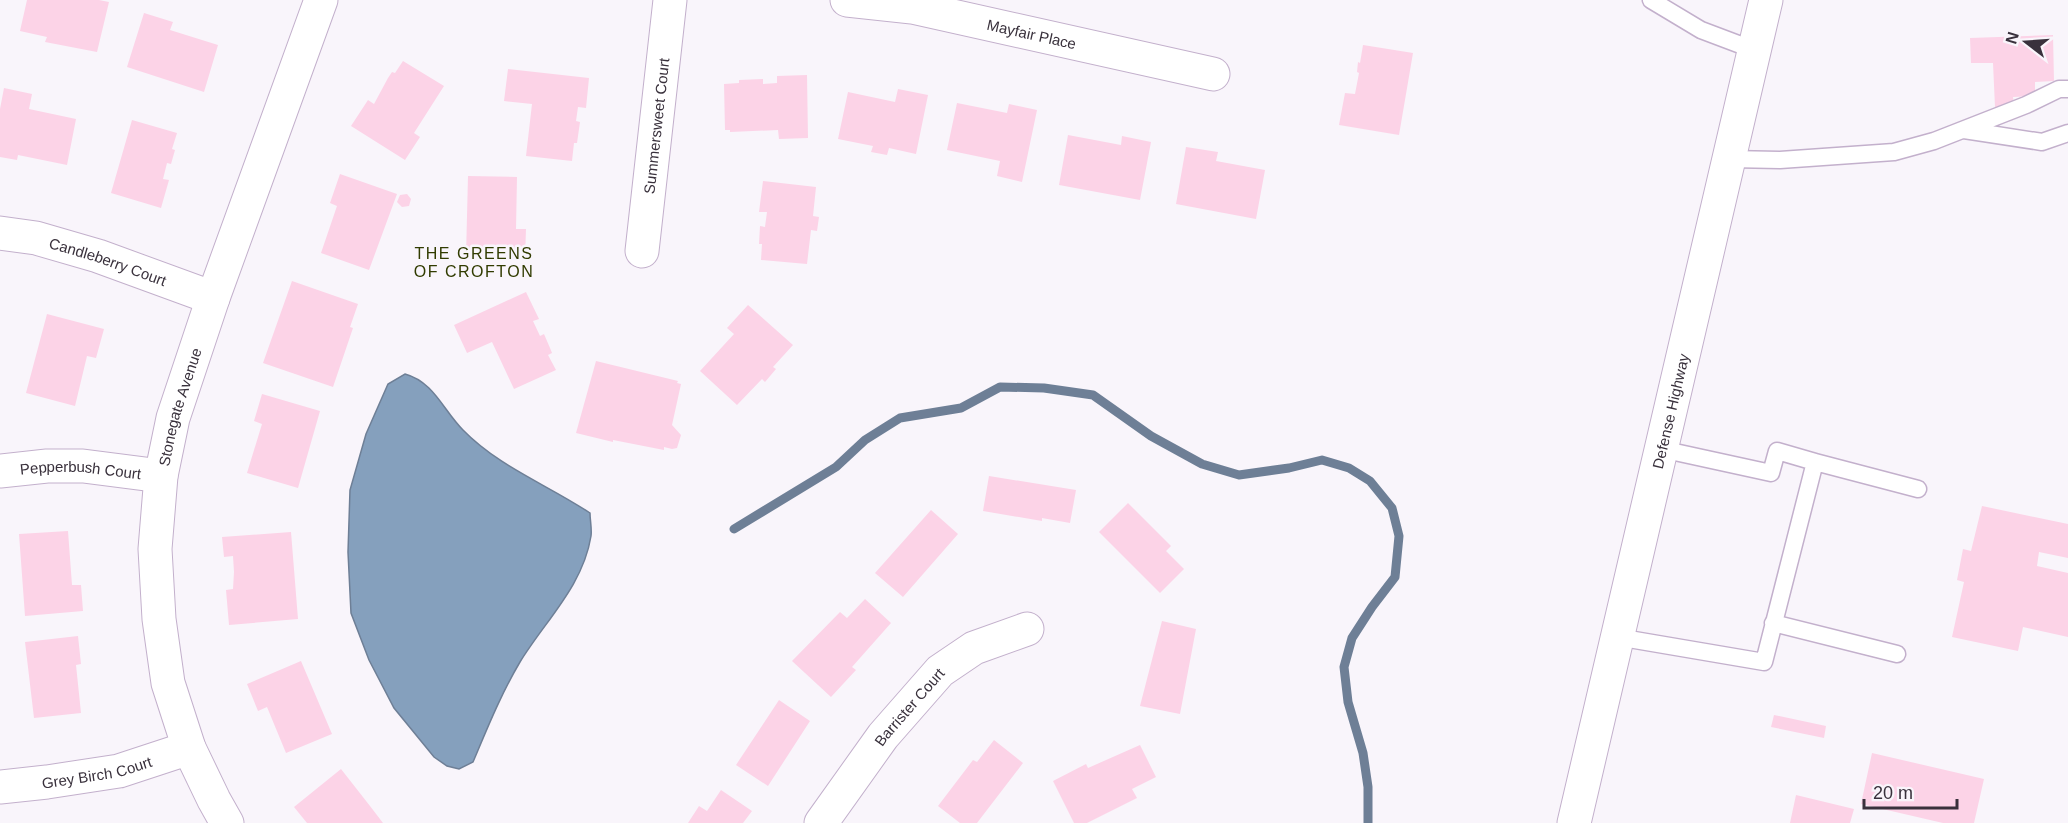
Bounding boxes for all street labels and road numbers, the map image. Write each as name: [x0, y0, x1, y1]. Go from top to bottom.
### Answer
street label: Mayfair Place: [985, 15, 1078, 52]
street label: Summersweet Court: [640, 56, 672, 195]
street label: Candleberry Court: [47, 234, 170, 289]
street label: Stonegate Avenue: [155, 346, 204, 468]
street label: Defense Highway: [1648, 351, 1692, 470]
street label: Pepperbush Court: [19, 458, 143, 482]
street label: Barrister Court: [870, 664, 948, 749]
street label: Grey Birch Court: [41, 752, 155, 791]

